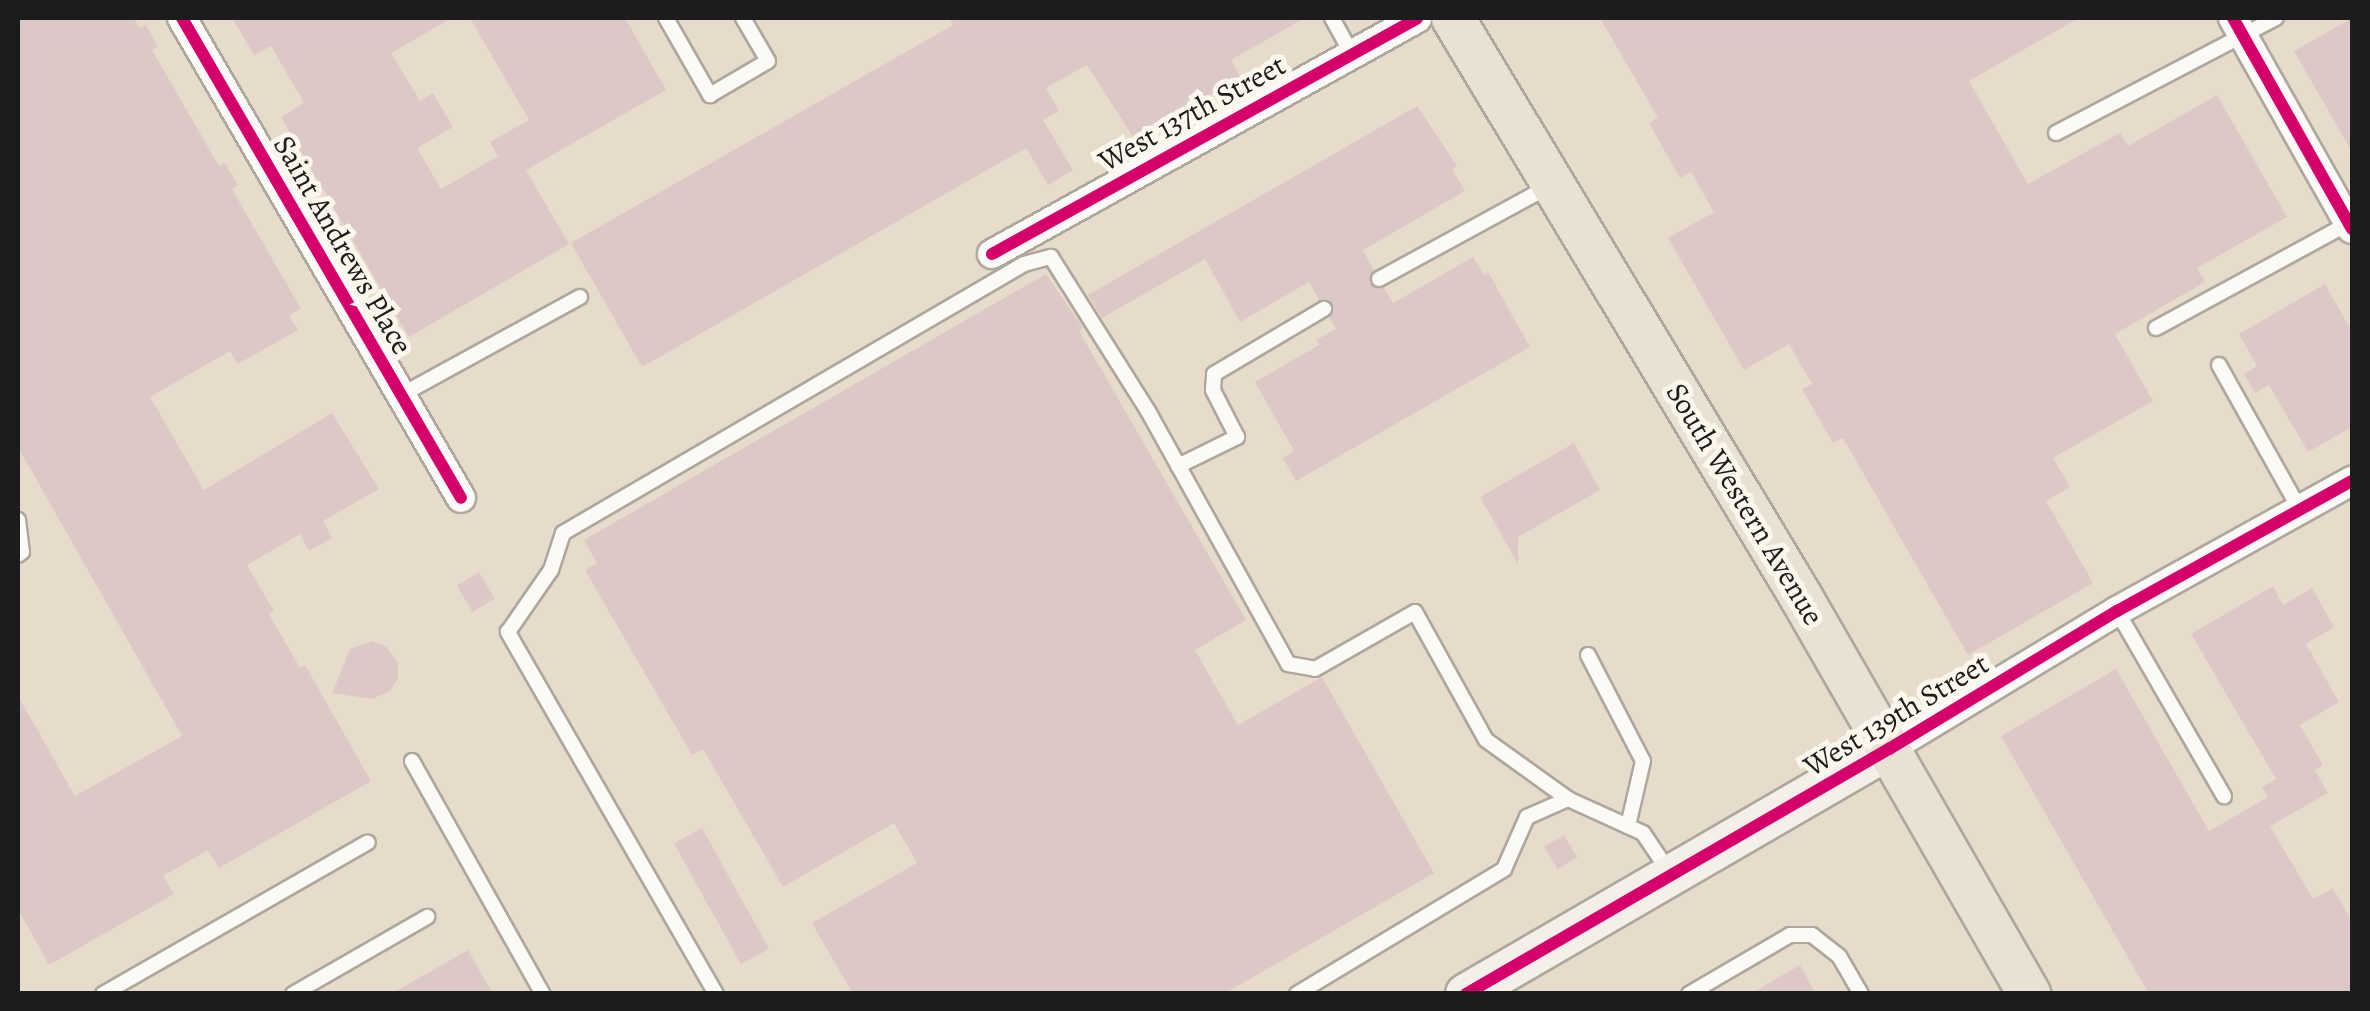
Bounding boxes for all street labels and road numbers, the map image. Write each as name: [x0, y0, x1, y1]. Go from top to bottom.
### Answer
street label: West 137th Street: [1092, 47, 1292, 179]
street label: Saint Andrews Place: [266, 129, 420, 361]
street label: South Western Avenue: [1658, 376, 1832, 632]
street label: West 139th Street: [1797, 646, 1995, 784]

